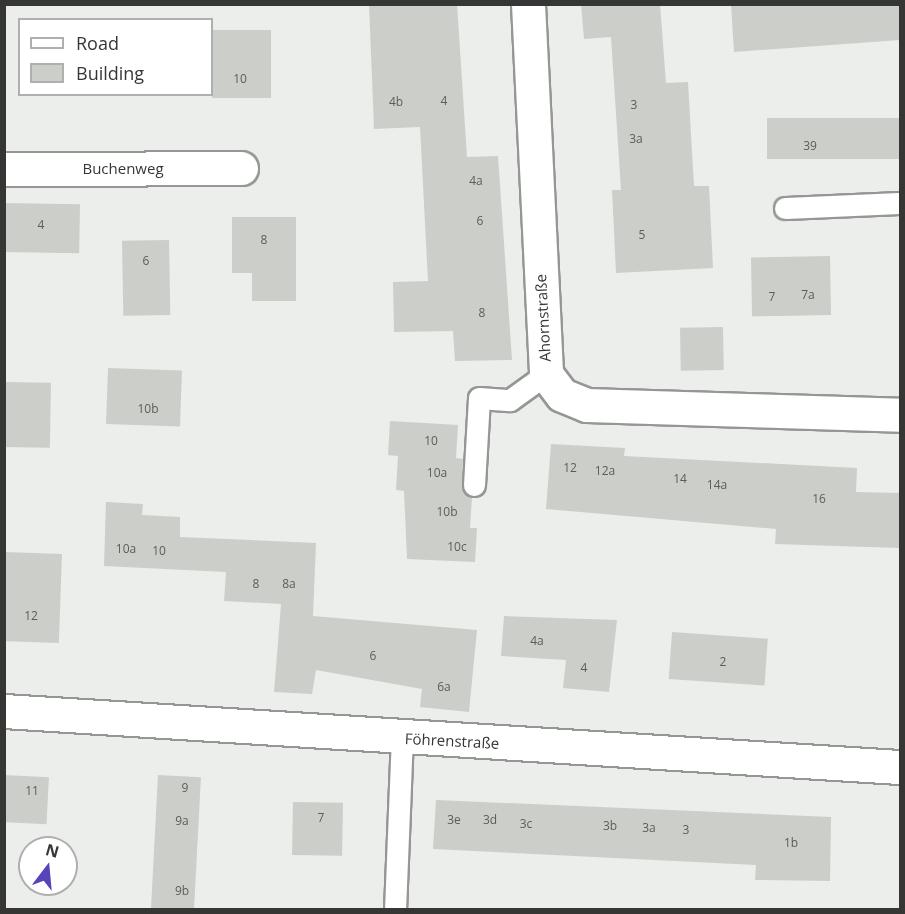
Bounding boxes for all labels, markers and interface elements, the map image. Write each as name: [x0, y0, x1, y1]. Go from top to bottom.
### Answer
legend: [18, 18, 213, 96]
text: Road: [76, 31, 119, 55]
text: Building: [76, 61, 144, 85]
house number: 10: [233, 72, 247, 86]
house number: 4: [441, 94, 447, 108]
house number: 4b: [389, 95, 403, 109]
house number: 3: [631, 98, 637, 112]
house number: 3a: [629, 132, 643, 146]
house number: 39: [803, 139, 817, 153]
street label: Buchenweg: [82, 160, 164, 178]
house number: 4a: [469, 174, 483, 188]
house number: 6: [477, 214, 483, 228]
house number: 4: [38, 218, 44, 232]
house number: 5: [639, 228, 645, 242]
house number: 8: [261, 233, 267, 247]
house number: 6: [143, 254, 149, 268]
street label: Ahornstraße: [532, 274, 554, 362]
house number: 7a: [801, 288, 815, 302]
house number: 7: [769, 290, 775, 304]
house number: 8: [479, 306, 485, 320]
house number: 10b: [137, 402, 159, 416]
house number: 10: [424, 434, 438, 448]
house number: 12: [563, 461, 577, 475]
house number: 12a: [595, 464, 615, 478]
house number: 10a: [427, 466, 447, 480]
house number: 14: [673, 472, 687, 486]
house number: 14a: [707, 478, 727, 492]
house number: 16: [812, 492, 826, 506]
house number: 10b: [436, 505, 458, 519]
house number: 10c: [447, 540, 467, 554]
house number: 10a: [116, 542, 136, 556]
house number: 10: [152, 544, 166, 558]
house number: 8: [253, 577, 259, 591]
house number: 8a: [282, 577, 296, 591]
house number: 12: [24, 609, 38, 623]
house number: 4a: [530, 634, 544, 648]
house number: 6: [370, 649, 376, 663]
house number: 2: [720, 655, 726, 669]
house number: 4: [581, 661, 587, 675]
house number: 6a: [437, 680, 451, 694]
street label: Föhrenstraße: [404, 730, 500, 752]
house number: 9: [182, 781, 188, 795]
house number: 11: [25, 784, 39, 798]
house number: 7: [318, 811, 324, 825]
house number: 3e: [447, 813, 461, 827]
house number: 3d: [483, 813, 497, 827]
house number: 9a: [175, 814, 189, 828]
house number: 3c: [520, 817, 532, 831]
house number: 3b: [603, 819, 617, 833]
house number: 3a: [642, 821, 656, 835]
house number: 3: [683, 823, 689, 837]
north arrow: [18, 836, 78, 896]
house number: 1b: [784, 836, 798, 850]
text: N: [43, 838, 62, 863]
house number: 9b: [175, 884, 189, 898]

